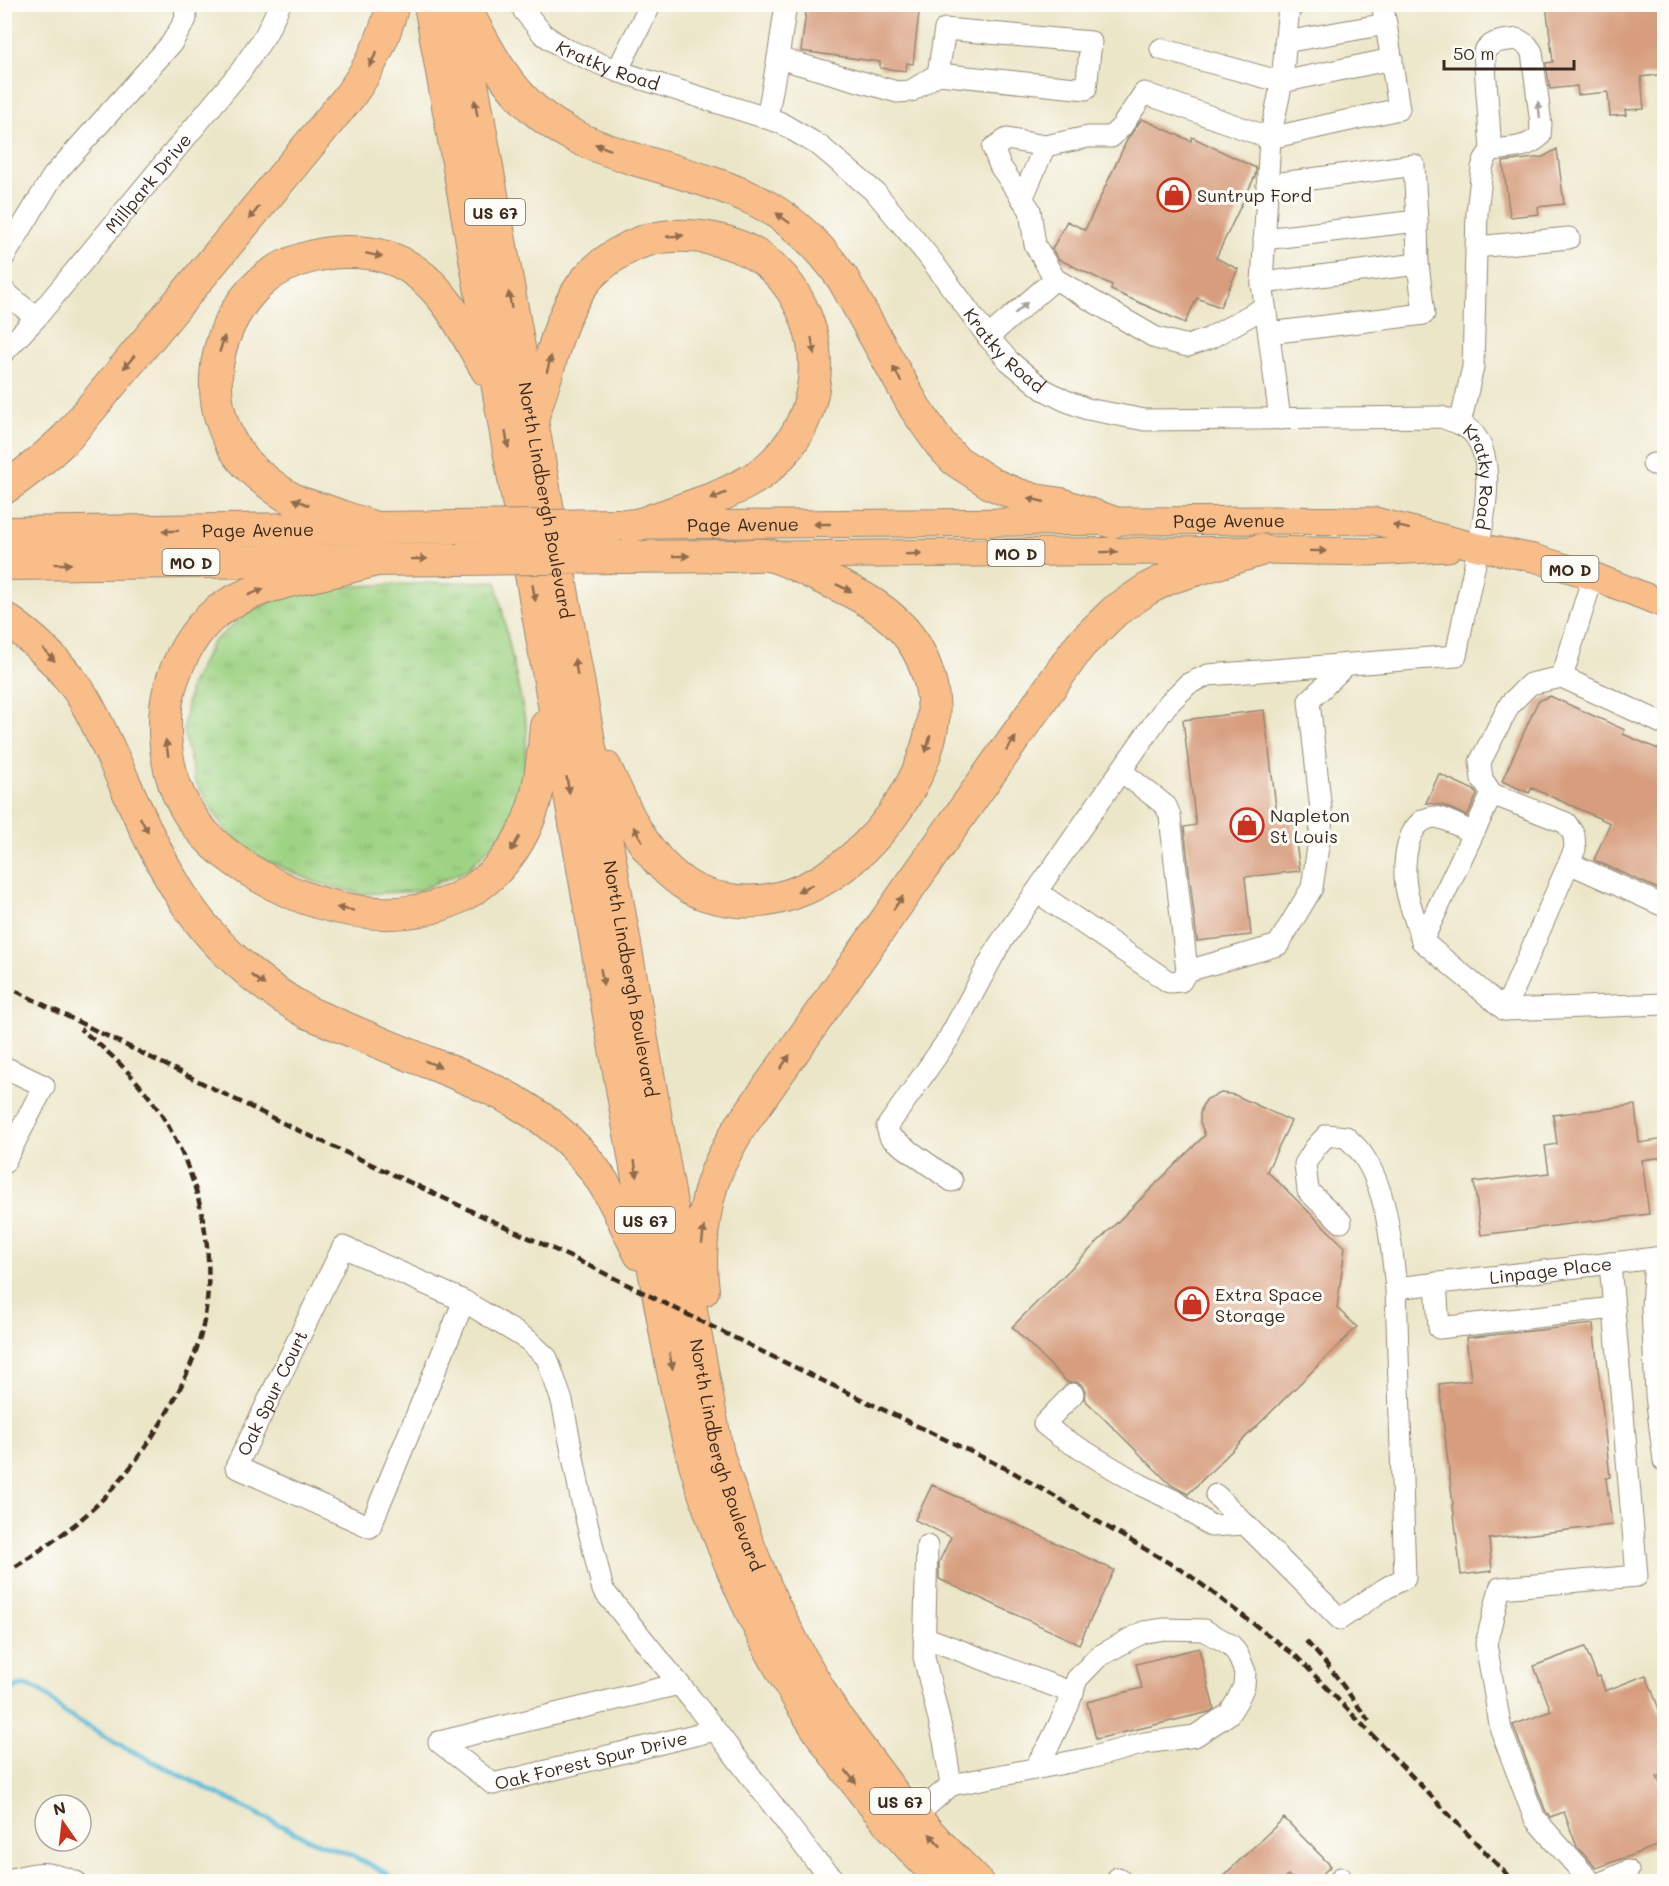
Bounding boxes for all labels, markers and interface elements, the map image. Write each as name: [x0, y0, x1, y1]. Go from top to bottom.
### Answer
scale bar: [1444, 33, 1574, 71]
street label: Kratky Road: [551, 35, 663, 96]
text: 50 m: [1453, 41, 1495, 65]
one-way arrow: [369, 51, 378, 68]
one-way arrow: [472, 99, 481, 118]
one-way arrow: [1534, 100, 1544, 119]
street label: Millpark Drive: [99, 128, 196, 238]
one-way arrow: [593, 142, 611, 152]
shop icon: Suntrup Ford: [1156, 177, 1192, 213]
place label: Suntrup Ford: [1197, 183, 1312, 207]
road number: US 67: [465, 199, 525, 225]
one-way arrow: [247, 205, 260, 221]
one-way arrow: [776, 212, 792, 224]
one-way arrow: [666, 231, 685, 241]
one-way arrow: [365, 251, 384, 260]
one-way arrow: [506, 291, 515, 310]
one-way arrow: [1013, 302, 1028, 315]
street label: Kratky Road: [958, 303, 1050, 398]
one-way arrow: [218, 335, 227, 353]
one-way arrow: [809, 336, 818, 355]
one-way arrow: [123, 355, 136, 370]
one-way arrow: [544, 355, 554, 373]
one-way arrow: [892, 365, 902, 382]
street label: North Lindbergh Boulevard: [513, 380, 579, 620]
street label: Kratky Road: [1458, 418, 1499, 532]
one-way arrow: [502, 431, 511, 450]
one-way arrow: [708, 491, 726, 501]
one-way arrow: [1026, 494, 1045, 504]
one-way arrow: [291, 497, 309, 507]
street label: Page Avenue: [1173, 508, 1285, 533]
street label: Page Avenue: [687, 512, 799, 537]
street label: Page Avenue: [202, 517, 314, 542]
one-way arrow: [813, 519, 832, 529]
one-way arrow: [1392, 522, 1410, 532]
one-way arrow: [161, 526, 180, 536]
road number: MO D: [988, 540, 1044, 566]
one-way arrow: [1309, 546, 1328, 555]
one-way arrow: [1099, 547, 1118, 557]
road number: MO D: [162, 549, 219, 575]
one-way arrow: [905, 549, 924, 559]
one-way arrow: [672, 551, 691, 561]
one-way arrow: [409, 554, 428, 564]
road number: MO D: [1542, 556, 1598, 582]
one-way arrow: [53, 559, 72, 568]
one-way arrow: [836, 583, 853, 592]
one-way arrow: [529, 584, 538, 603]
one-way arrow: [247, 586, 265, 596]
one-way arrow: [42, 648, 56, 662]
one-way arrow: [571, 657, 580, 676]
one-way arrow: [922, 735, 932, 753]
one-way arrow: [1005, 736, 1017, 752]
one-way arrow: [162, 738, 171, 757]
one-way arrow: [564, 776, 573, 795]
place label: Napleton St Louis: [1270, 803, 1350, 848]
shop icon: Napleton St Louis: [1229, 807, 1265, 843]
one-way arrow: [139, 816, 149, 833]
one-way arrow: [632, 826, 643, 842]
one-way arrow: [510, 836, 521, 852]
street label: North Lindbergh Boulevard: [598, 859, 664, 1099]
one-way arrow: [797, 884, 814, 893]
one-way arrow: [892, 895, 904, 911]
one-way arrow: [336, 904, 355, 913]
one-way arrow: [598, 968, 607, 987]
one-way arrow: [250, 974, 266, 987]
one-way arrow: [779, 1054, 791, 1070]
one-way arrow: [424, 1060, 442, 1069]
one-way arrow: [632, 1160, 641, 1179]
road number: US 67: [615, 1207, 675, 1233]
one-way arrow: [698, 1226, 708, 1245]
street label: Linpage Place: [1488, 1251, 1613, 1289]
place label: Extra Space Storage: [1215, 1282, 1323, 1327]
shop icon: Extra Space Storage: [1174, 1286, 1210, 1322]
street label: Oak Spur Court: [231, 1326, 313, 1460]
street label: North Lindbergh Boulevard: [685, 1337, 770, 1574]
one-way arrow: [667, 1352, 676, 1371]
street label: Oak Forest Spur Drive: [492, 1725, 690, 1795]
one-way arrow: [844, 1769, 856, 1784]
road number: US 67: [870, 1788, 930, 1814]
north arrow: [33, 1793, 93, 1853]
text: N: [51, 1796, 68, 1820]
one-way arrow: [929, 1834, 943, 1848]

